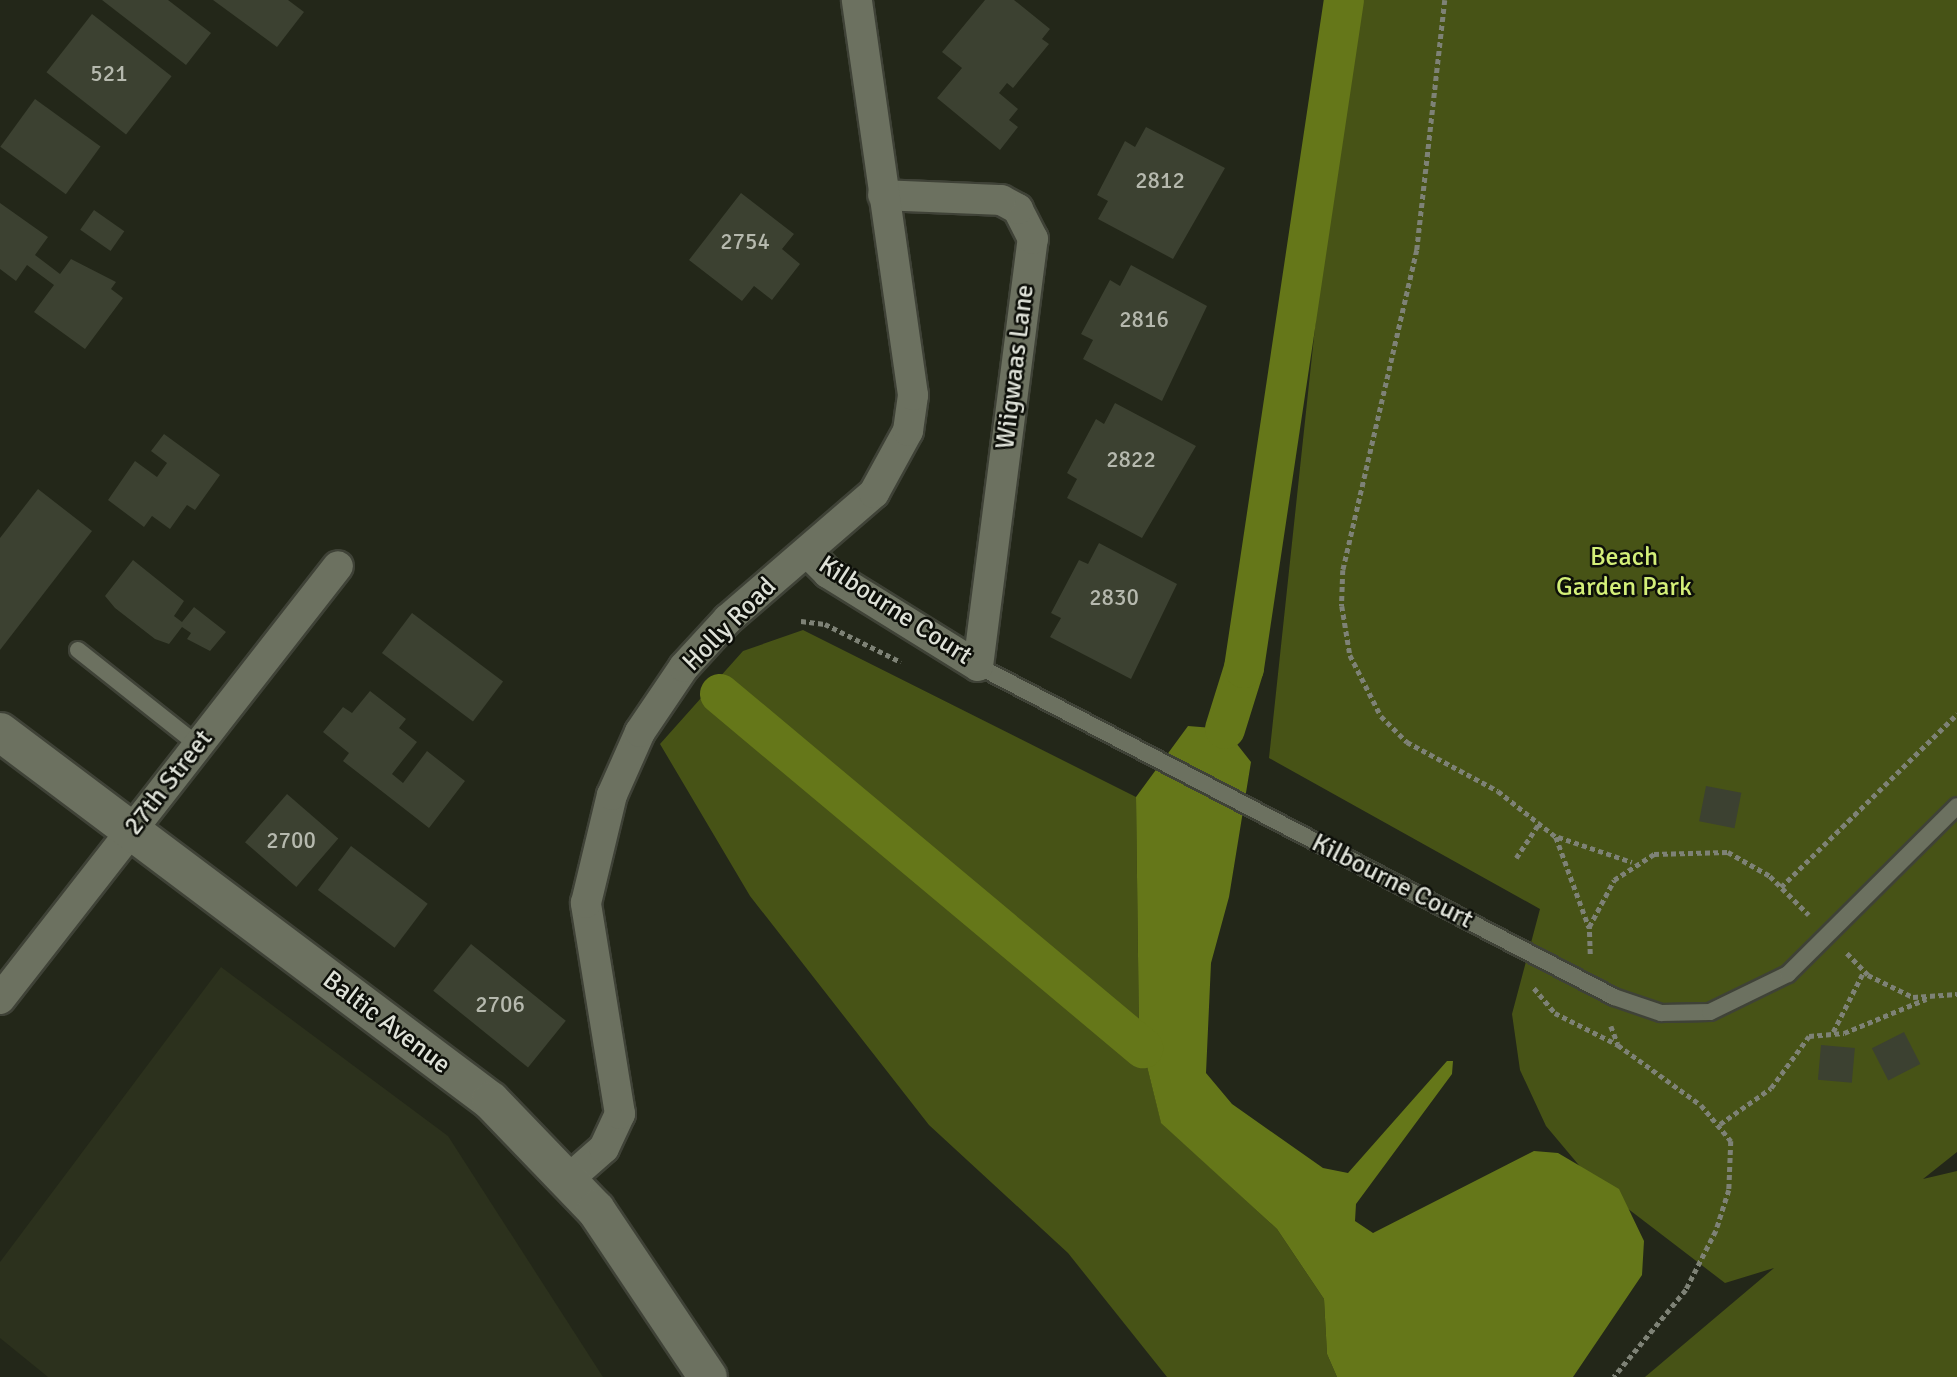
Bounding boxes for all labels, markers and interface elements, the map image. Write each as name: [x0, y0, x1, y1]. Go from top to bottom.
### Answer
house number: 521: [90, 60, 128, 88]
house number: 2812: [1135, 167, 1185, 195]
house number: 2754: [720, 228, 770, 256]
street label: Wiigwaas Lane: [990, 283, 1042, 451]
house number: 2816: [1119, 306, 1169, 334]
house number: 2822: [1106, 446, 1156, 474]
park label: Beach Garden Park: [1556, 542, 1692, 604]
street label: Kilbourne Court: [812, 550, 978, 672]
street label: Holly Road: [677, 572, 783, 678]
house number: 2830: [1089, 584, 1139, 612]
street label: 27th Street: [118, 724, 220, 842]
house number: 2700: [266, 827, 316, 855]
street label: Kilbourne Court: [1306, 828, 1478, 936]
street label: Baltic Avenue: [316, 965, 456, 1081]
house number: 2706: [475, 991, 525, 1019]

